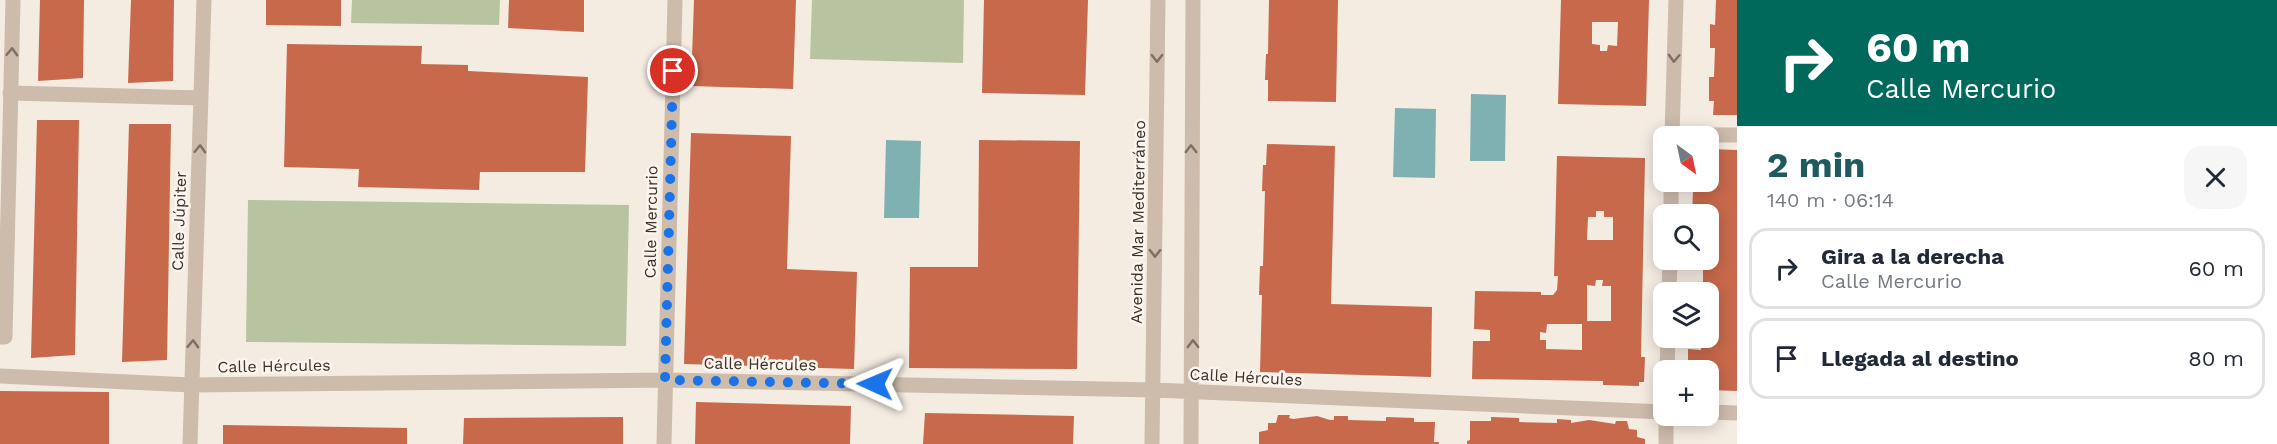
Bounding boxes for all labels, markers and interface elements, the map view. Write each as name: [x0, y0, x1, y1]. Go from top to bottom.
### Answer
text: 60 m: [1866, 23, 1970, 72]
icon: right: [1767, 24, 1845, 102]
pin: [647, 45, 698, 96]
one-way arrow: [5, 48, 18, 57]
icon: arrive: [656, 54, 689, 87]
one-way arrow: [1151, 54, 1163, 63]
one-way arrow: [1668, 54, 1681, 63]
text: Calle Mercurio: [1866, 73, 2056, 105]
street label: Avenida Mar Mediterráneo: [1127, 120, 1149, 324]
north arrow: [1653, 126, 1719, 192]
map controls: [1653, 126, 1719, 426]
one-way arrow: [194, 144, 206, 153]
one-way arrow: [1185, 144, 1198, 153]
text: 2 min: [1767, 144, 1865, 186]
button: close: [2184, 146, 2247, 209]
street label: Calle Mercurio: [641, 165, 661, 279]
street label: Calle Júpiter: [168, 170, 190, 271]
text: 140 m · 06:14: [1767, 188, 1894, 212]
button: search: [1653, 204, 1719, 270]
text: Gira a la derecha: [1821, 244, 2004, 269]
one-way arrow: [1149, 249, 1162, 258]
icon: right: [1770, 252, 1803, 285]
text: 60 m: [2188, 256, 2244, 281]
text: Calle Mercurio: [1821, 269, 1962, 293]
button: layers: [1653, 282, 1719, 348]
one-way arrow: [187, 339, 200, 348]
one-way arrow: [1187, 339, 1199, 348]
icon: arrive: [1770, 342, 1803, 375]
text: Llegada al destino: [1821, 346, 2019, 371]
text: 80 m: [2188, 346, 2244, 371]
position arrow: [843, 352, 907, 416]
street label: Calle Hércules: [703, 354, 817, 374]
street label: Calle Hércules: [217, 356, 331, 376]
button: +: [1653, 360, 1719, 426]
street label: Calle Hércules: [1189, 365, 1303, 389]

